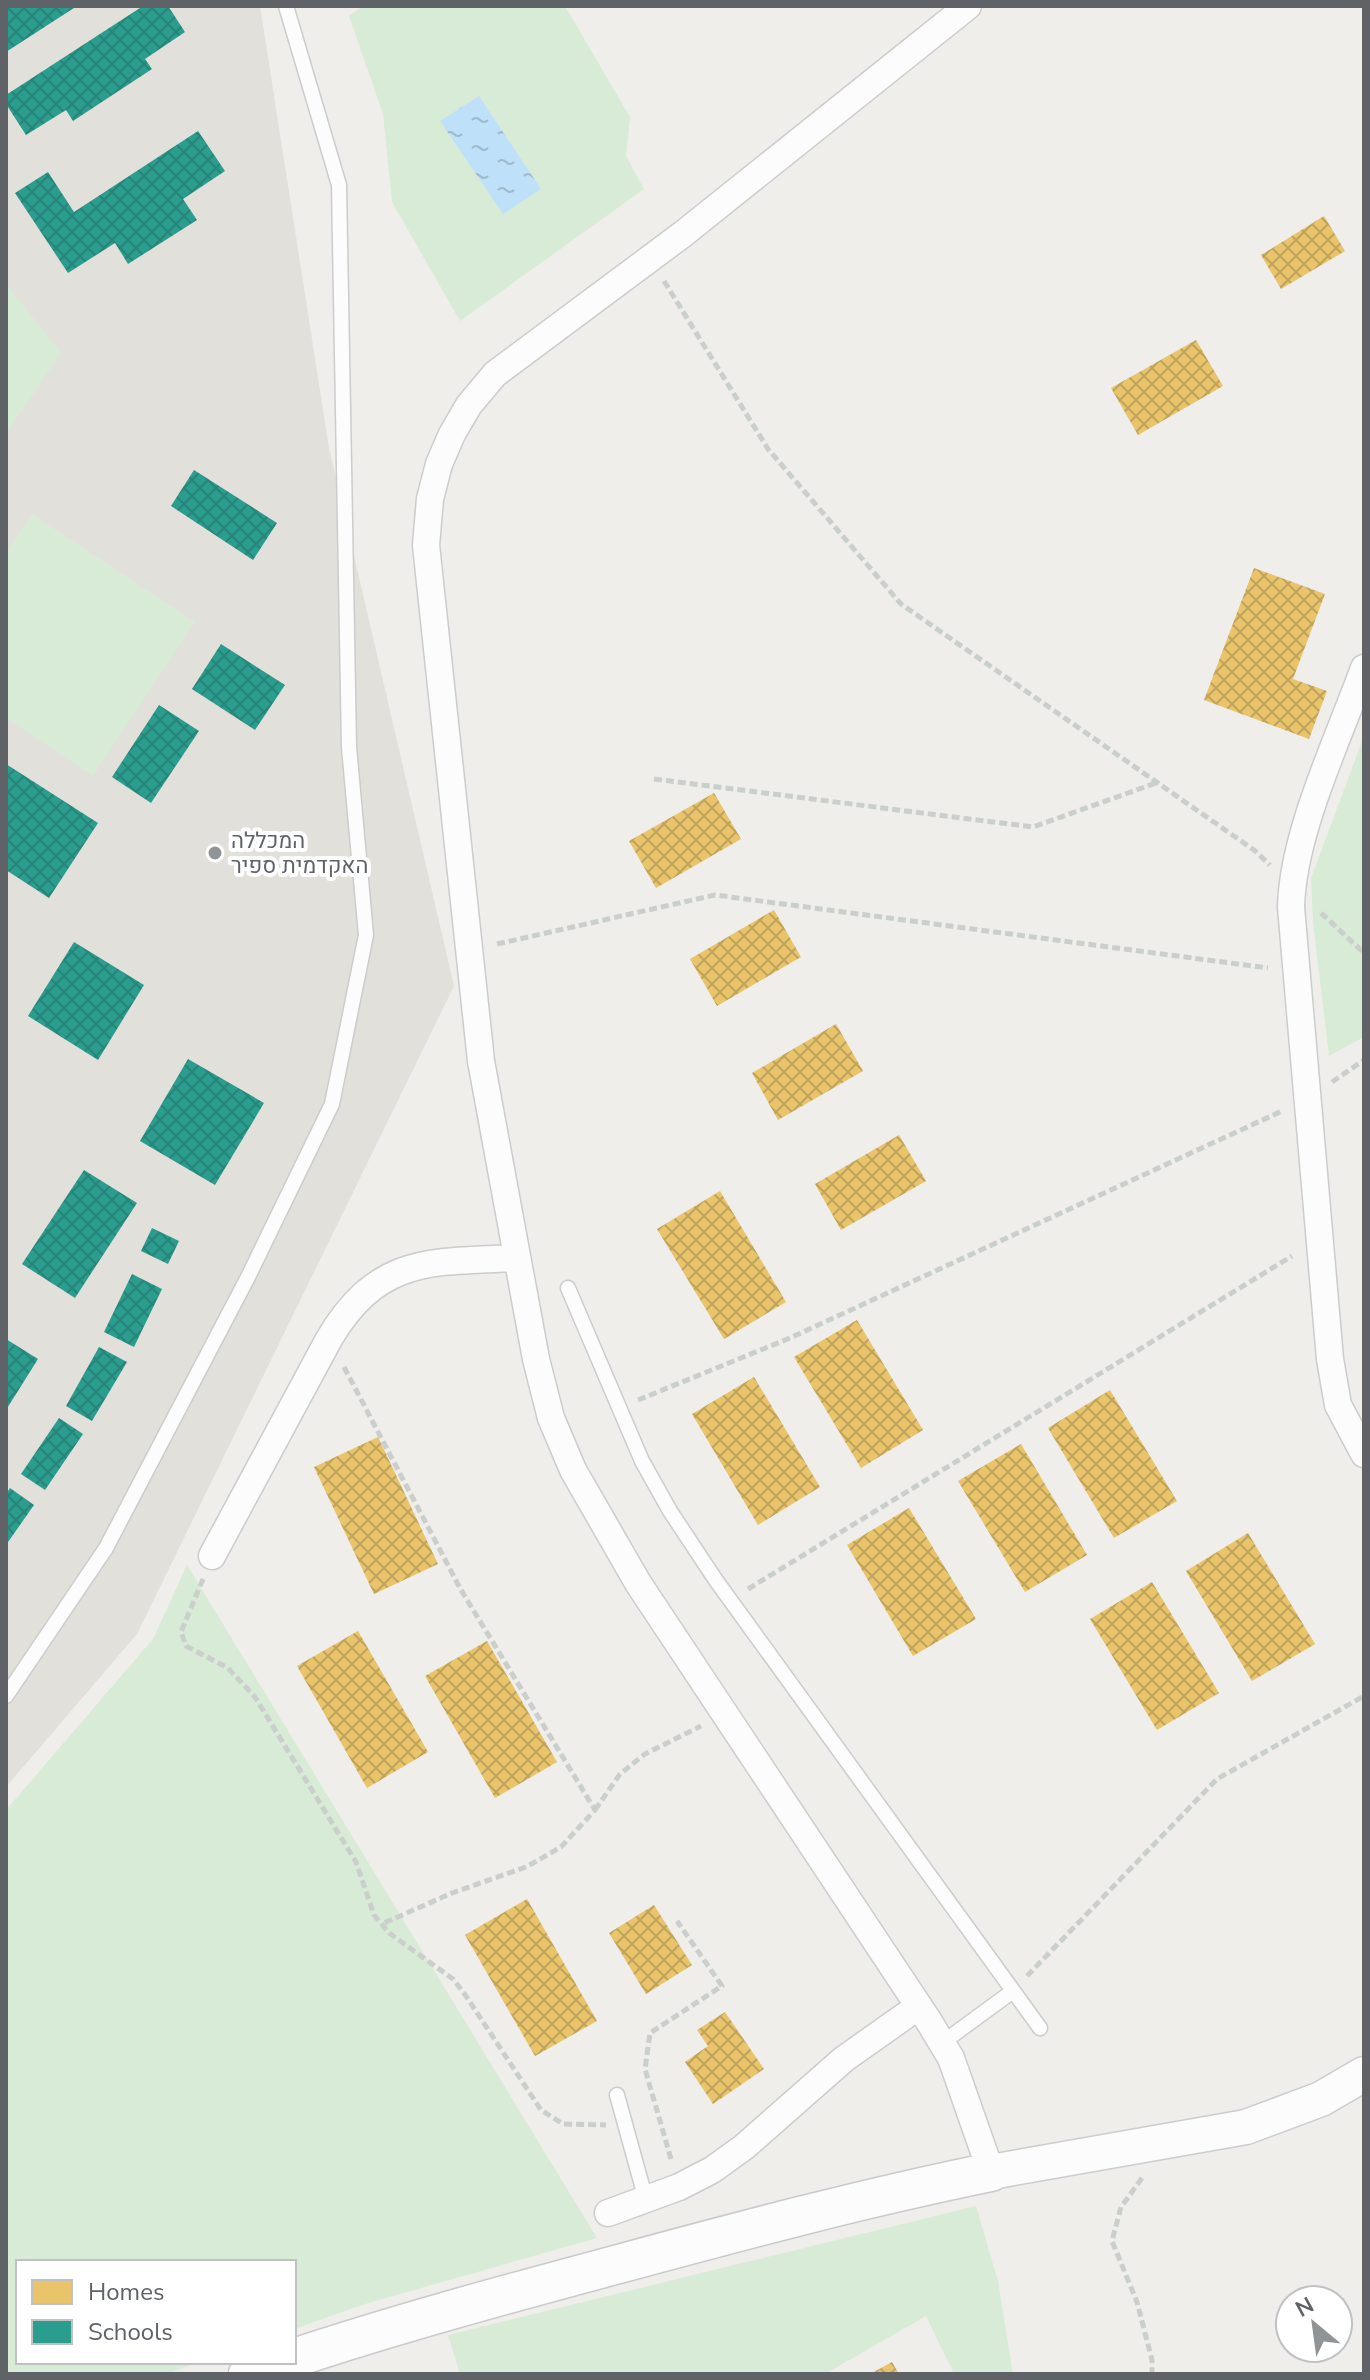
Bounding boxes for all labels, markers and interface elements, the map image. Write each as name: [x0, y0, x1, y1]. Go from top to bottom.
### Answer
place label: המכללה האקדמית ספיר: [231, 826, 368, 881]
marker: המכללה האקדמית ספיר: [206, 844, 224, 862]
legend: [16, 2260, 296, 2364]
text: Homes: [88, 2276, 164, 2308]
north arrow: [1274, 2284, 1354, 2364]
text: N: [1290, 2290, 1319, 2324]
text: Schools: [88, 2316, 173, 2348]

